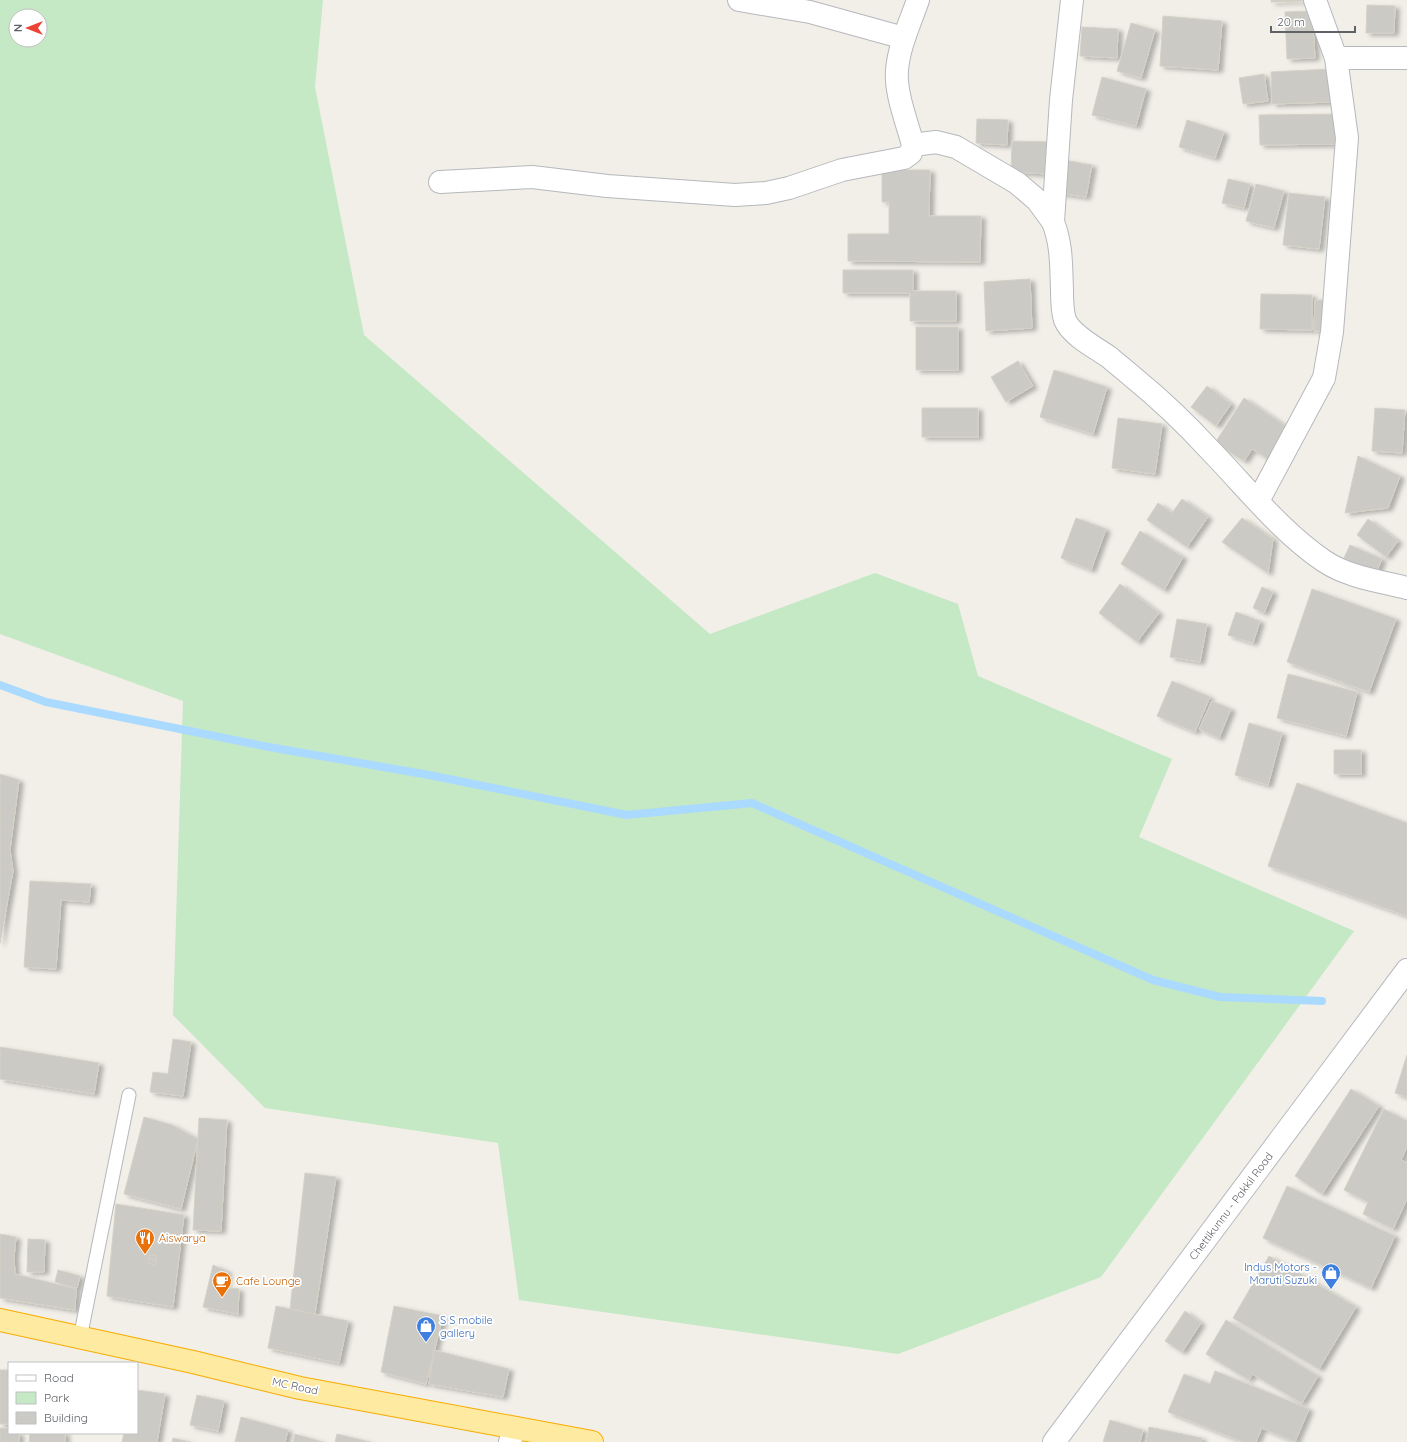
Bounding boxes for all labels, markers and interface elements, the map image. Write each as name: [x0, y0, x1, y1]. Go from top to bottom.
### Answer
north arrow: [8, 8, 48, 48]
scale bar: [1271, 8, 1355, 34]
text: 20 m: [1277, 14, 1305, 29]
text: N: [11, 24, 25, 32]
street label: Chettikunnu - Pakkil Road: [1186, 1150, 1276, 1262]
restaurant icon: Aiswarya: [134, 1227, 156, 1255]
place label: Aiswarya: [159, 1231, 206, 1245]
place label: Indus Motors - Maruti Suzuki: [1244, 1260, 1317, 1287]
shop icon: Indus Motors - Maruti Suzuki: [1320, 1262, 1342, 1290]
cafe icon: Cafe Lounge: [211, 1270, 233, 1298]
place label: Cafe Lounge: [236, 1274, 301, 1288]
place label: S S mobile gallery: [440, 1313, 493, 1340]
shop icon: S S mobile gallery: [415, 1315, 437, 1343]
legend: [8, 1362, 138, 1434]
text: Road: [44, 1370, 74, 1385]
street label: MC Road: [271, 1374, 319, 1398]
text: Park: [44, 1390, 69, 1405]
text: Building: [44, 1410, 88, 1425]

